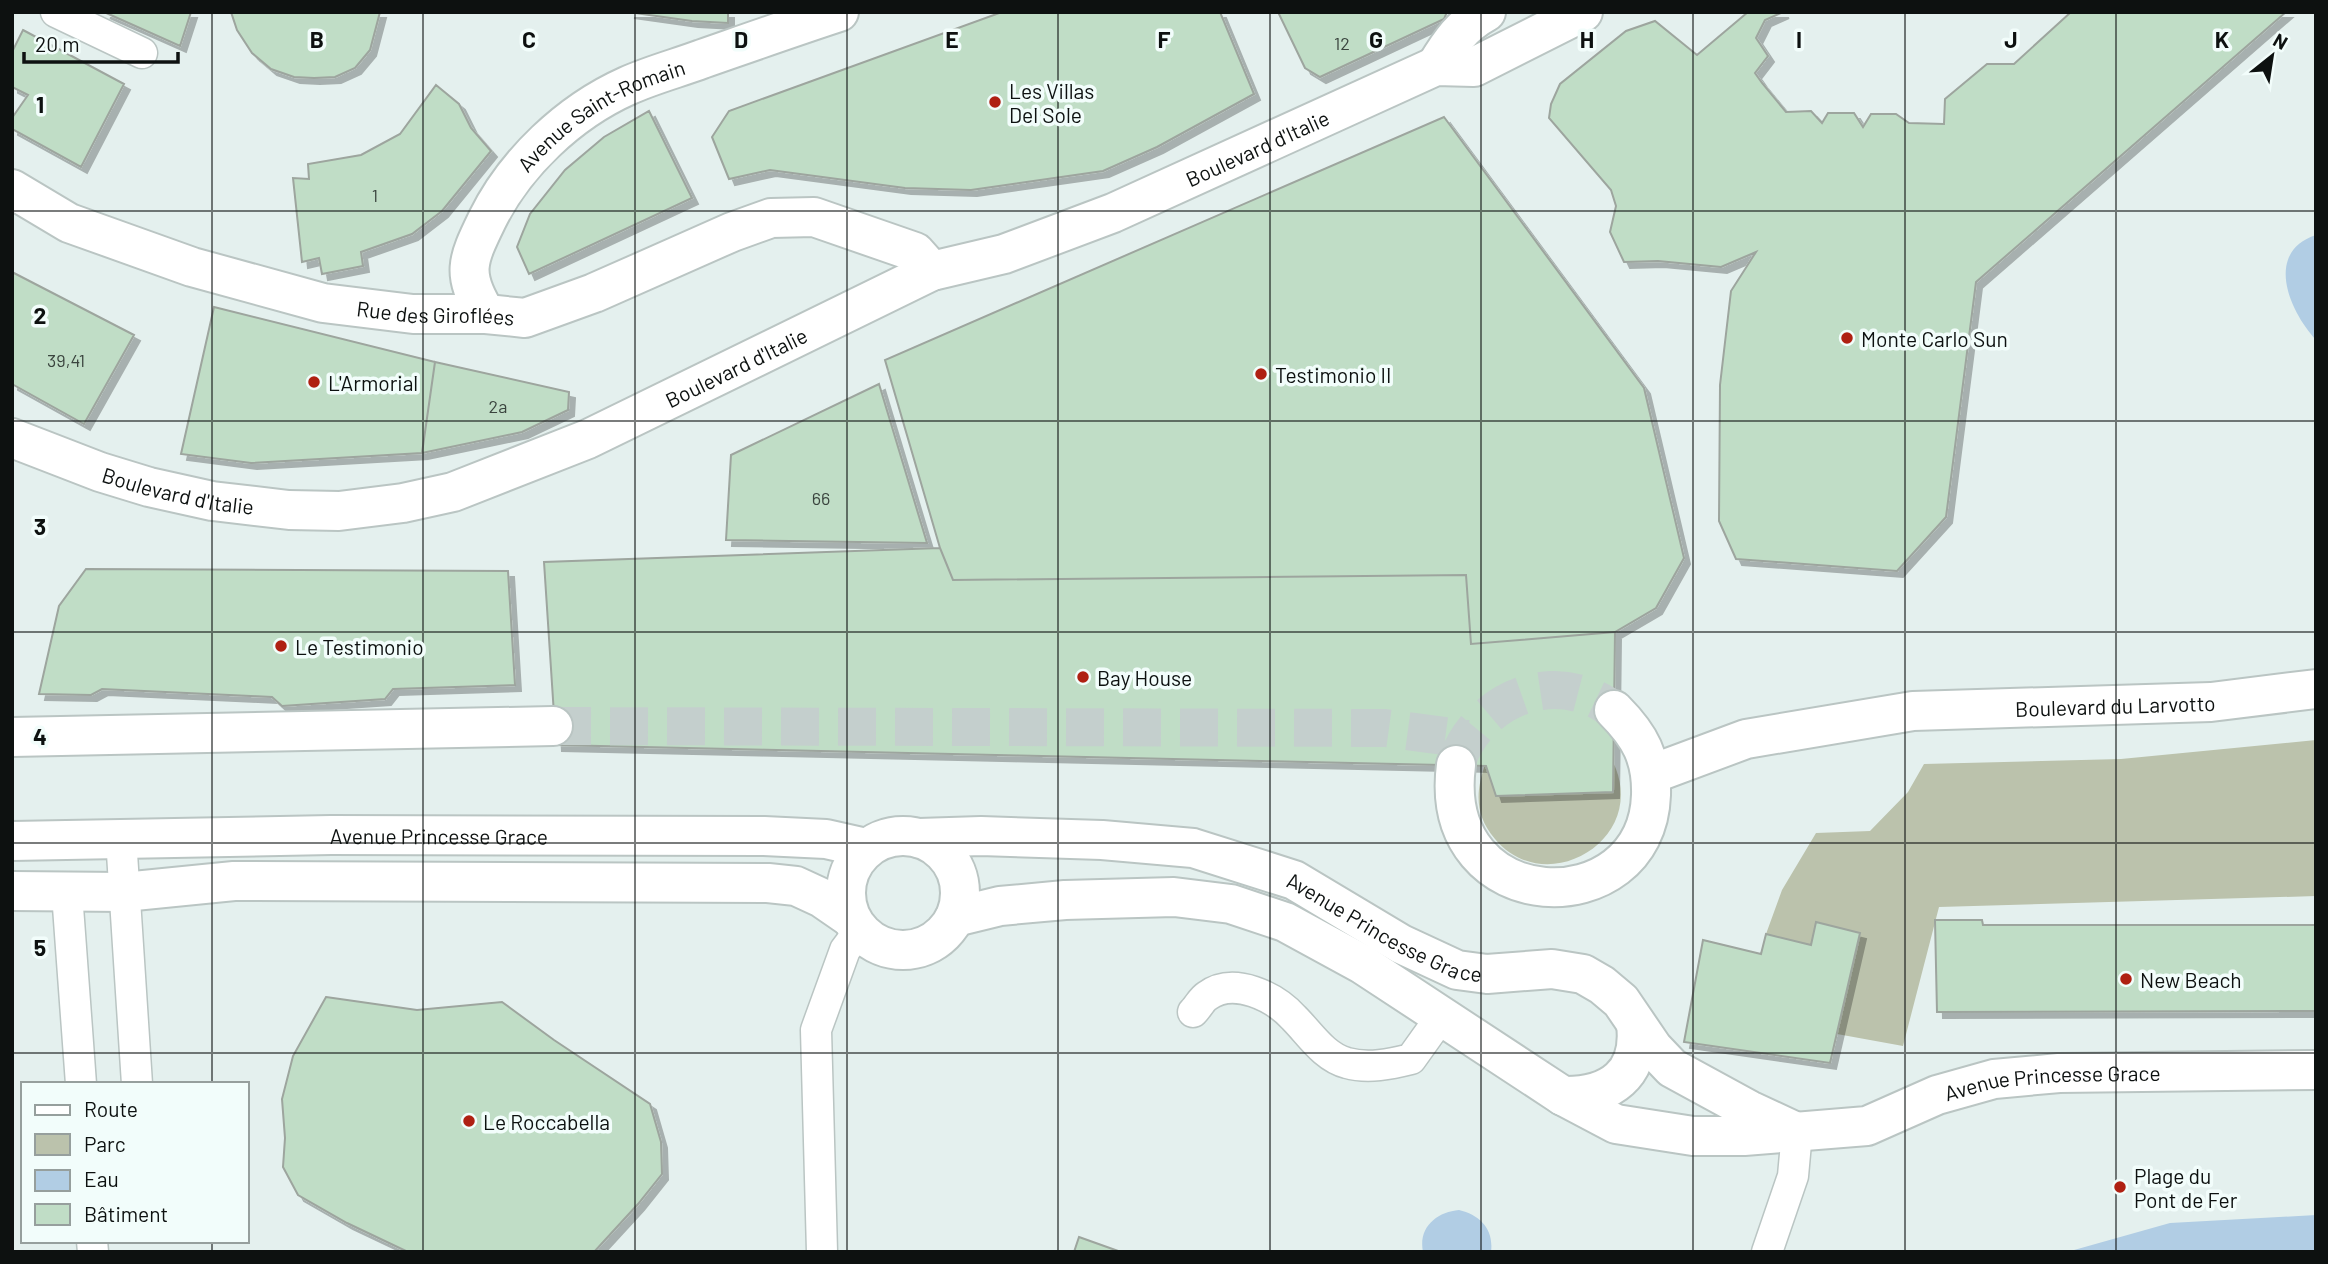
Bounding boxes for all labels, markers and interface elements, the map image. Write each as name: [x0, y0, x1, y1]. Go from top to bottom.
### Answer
scale bar: [24, 21, 178, 65]
north arrow: [2237, 21, 2307, 91]
text: B: [310, 25, 324, 53]
text: C: [522, 25, 536, 53]
text: D: [734, 25, 748, 53]
text: E: [945, 25, 959, 53]
text: F: [1158, 25, 1171, 53]
text: G: [1369, 25, 1383, 53]
text: H: [1580, 25, 1594, 53]
text: I: [1796, 25, 1802, 53]
text: J: [2004, 25, 2018, 53]
text: K: [2215, 25, 2229, 53]
text: N: [2270, 28, 2292, 54]
text: 20 m: [35, 31, 80, 56]
house number: 12: [1334, 32, 1350, 54]
street label: Avenue Saint-Romain: [512, 53, 688, 176]
place label: Les Villas Del Sole: [1009, 78, 1094, 127]
text: 1: [36, 90, 44, 118]
marker: Les Villas Del Sole: [987, 94, 1003, 110]
street label: Boulevard d'Italie: [1181, 104, 1333, 191]
house number: 1: [372, 184, 378, 206]
street label: Rue des Giroflées: [355, 295, 516, 329]
text: 2: [34, 301, 46, 329]
street label: Boulevard d'Italie: [661, 322, 811, 412]
place label: Monte Carlo Sun: [1861, 326, 2008, 351]
marker: Monte Carlo Sun: [1839, 330, 1855, 346]
house number: 39,41: [47, 349, 85, 371]
place label: Testimonio II: [1275, 362, 1391, 387]
marker: Testimonio II: [1253, 366, 1269, 382]
place label: L'Armorial: [328, 370, 418, 395]
marker: L'Armorial: [306, 374, 322, 390]
house number: 2a: [489, 395, 507, 417]
street label: Boulevard d'Italie: [99, 461, 255, 518]
house number: 66: [812, 487, 830, 509]
text: 3: [34, 512, 46, 540]
place label: Le Testimonio: [295, 634, 424, 659]
marker: Le Testimonio: [273, 638, 289, 654]
place label: Bay House: [1097, 665, 1192, 690]
marker: Bay House: [1075, 669, 1091, 685]
street label: Boulevard du Larvotto: [2015, 689, 2216, 720]
text: 4: [33, 722, 47, 750]
street label: Avenue Princesse Grace: [330, 822, 548, 848]
street label: Avenue Princesse Grace: [1284, 866, 1484, 986]
text: 5: [34, 933, 46, 961]
place label: New Beach: [2140, 967, 2242, 992]
marker: New Beach: [2118, 971, 2134, 987]
street label: Avenue Princesse Grace: [1941, 1059, 2161, 1105]
legend: [21, 1082, 248, 1243]
text: Route: [84, 1096, 138, 1121]
place label: Le Roccabella: [483, 1109, 610, 1134]
marker: Le Roccabella: [461, 1113, 477, 1129]
text: Parc: [84, 1131, 126, 1156]
place label: Plage du Pont de Fer: [2134, 1163, 2238, 1212]
text: Eau: [84, 1166, 119, 1191]
marker: Plage du Pont de Fer: [2112, 1179, 2128, 1195]
text: Bâtiment: [84, 1201, 168, 1226]

